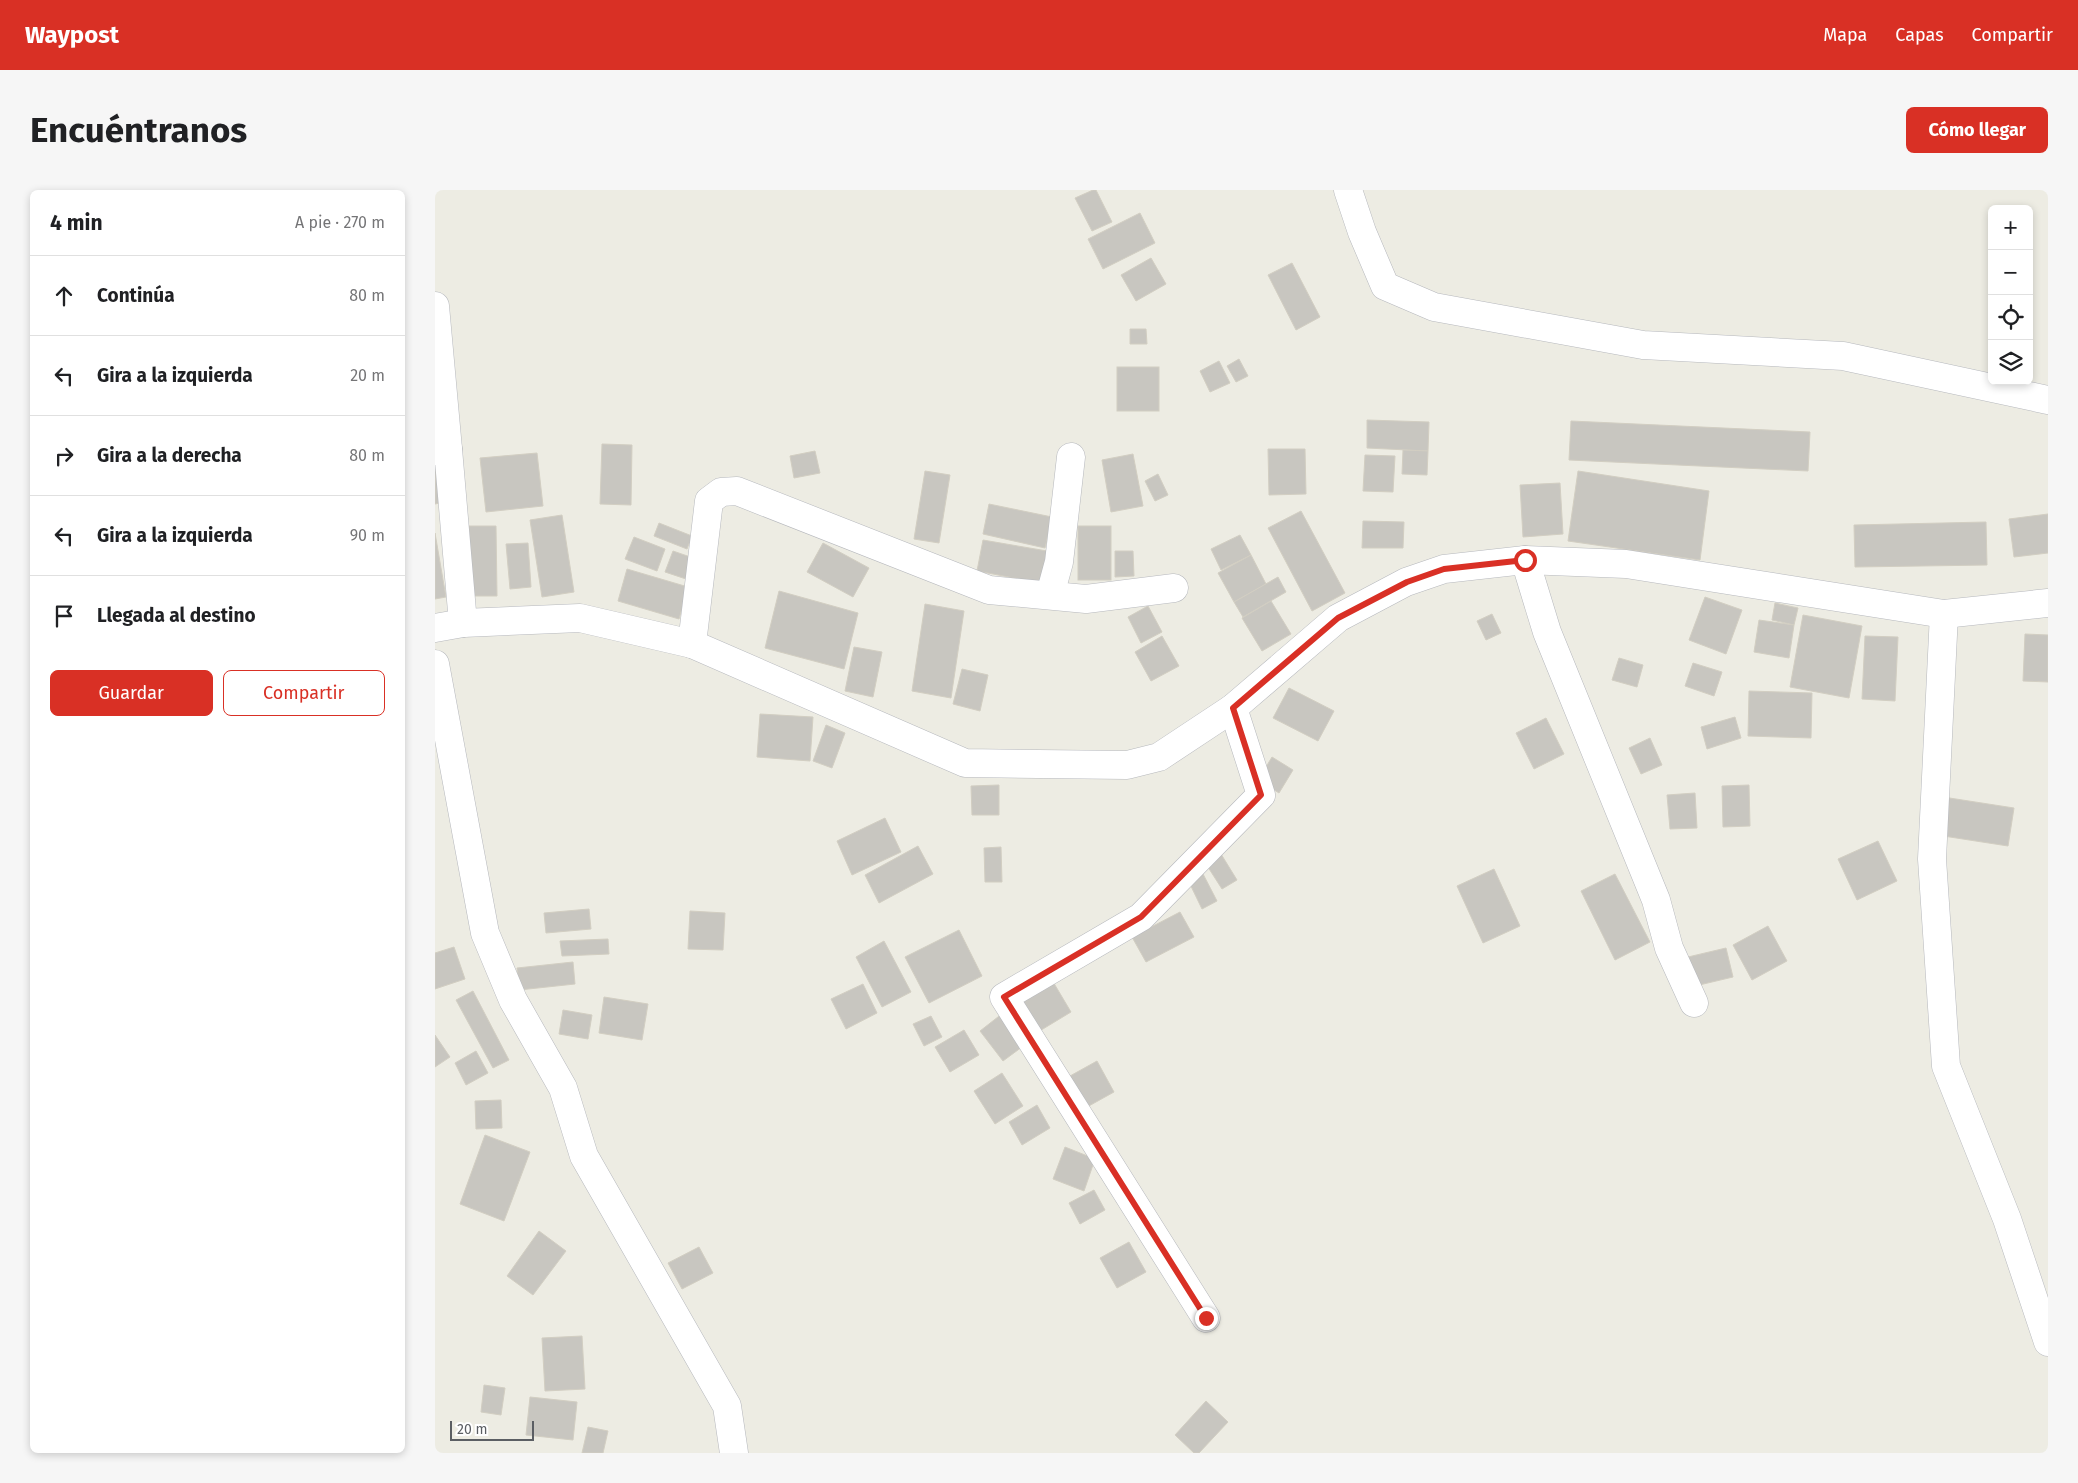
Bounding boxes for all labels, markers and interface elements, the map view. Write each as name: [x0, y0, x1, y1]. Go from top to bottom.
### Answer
text: Waypost: [25, 21, 119, 49]
text: Mapa: [1823, 24, 1867, 46]
text: Capas: [1895, 24, 1944, 46]
text: Compartir: [1972, 24, 2053, 46]
button: Cómo llegar: [1906, 107, 2048, 153]
text: Encuéntranos: [30, 109, 247, 151]
map controls: [1988, 205, 2033, 385]
button: +: [1988, 205, 2033, 250]
text: 4 min: [50, 210, 103, 236]
text: A pie · 270 m: [295, 213, 385, 232]
button: −: [1988, 250, 2033, 295]
icon: ahead: [50, 282, 78, 310]
text: Continúa: [97, 284, 175, 307]
text: 80 m: [349, 286, 385, 305]
button: locate: [1988, 295, 2033, 340]
button: layers: [1988, 340, 2033, 385]
icon: left: [50, 362, 78, 390]
text: Gira a la izquierda: [97, 364, 253, 387]
text: 20 m: [350, 366, 385, 385]
icon: right: [50, 442, 78, 470]
text: Gira a la derecha: [97, 444, 242, 467]
text: 80 m: [349, 446, 385, 465]
icon: left: [50, 522, 78, 550]
text: Gira a la izquierda: [97, 524, 253, 547]
text: 90 m: [350, 526, 385, 545]
route start: [1514, 549, 1537, 572]
icon: arrive: [50, 602, 78, 630]
text: Llegada al destino: [97, 604, 256, 627]
button: Guardar: [50, 670, 213, 716]
button: Compartir: [223, 670, 385, 716]
route end: [1195, 1307, 1218, 1330]
scale bar: [450, 1418, 534, 1441]
text: 20 m: [457, 1421, 487, 1438]

